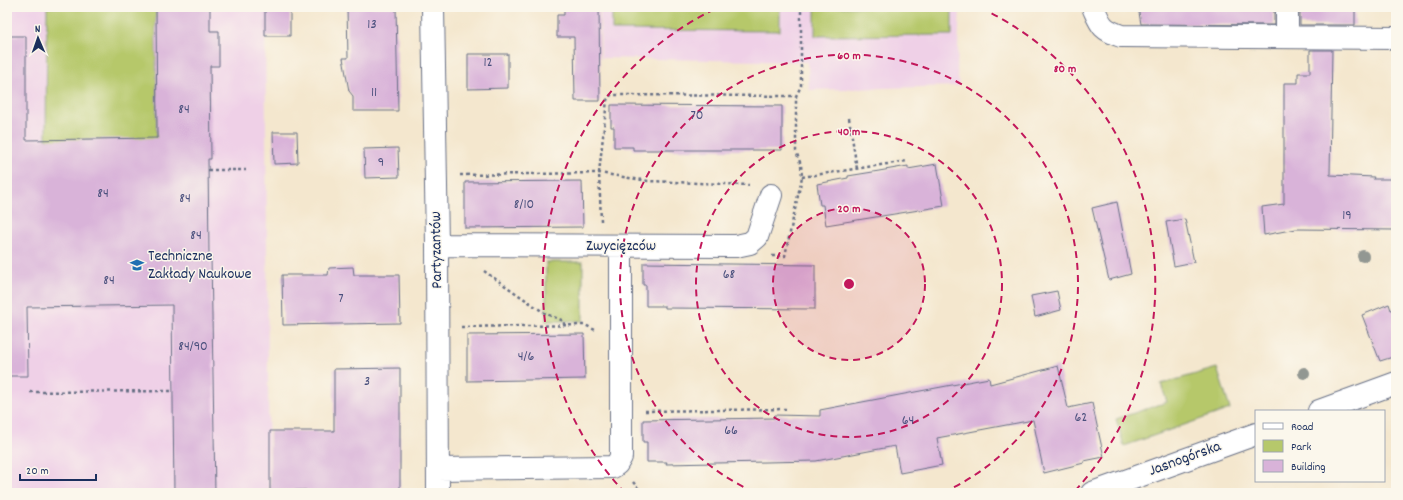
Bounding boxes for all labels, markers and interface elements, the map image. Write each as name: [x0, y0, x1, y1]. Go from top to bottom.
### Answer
house number: 13: [367, 15, 377, 35]
north arrow: [18, 18, 58, 58]
text: N: [35, 22, 41, 38]
text: 60 m: [837, 48, 861, 65]
house number: 12: [483, 53, 493, 73]
text: 80 m: [1054, 61, 1076, 78]
house number: 11: [371, 83, 377, 103]
house number: 84: [178, 100, 190, 120]
house number: 70: [691, 106, 704, 126]
text: 40 m: [838, 124, 860, 141]
house number: 9: [378, 153, 384, 173]
house number: 84: [97, 184, 109, 204]
house number: 84: [179, 189, 191, 209]
house number: 8/10: [514, 195, 534, 215]
text: 20 m: [838, 201, 860, 218]
house number: 19: [1342, 206, 1352, 226]
street label: Partyzantów: [425, 211, 449, 289]
house number: 84: [190, 226, 202, 246]
street label: Zwycięzców: [586, 235, 656, 258]
place label: Techniczne Zakłady Naukowe: [148, 245, 252, 286]
school or university icon: Techniczne Zakłady Naukowe: [129, 257, 145, 273]
house number: 68: [723, 265, 736, 285]
house number: 84: [103, 271, 115, 291]
centre of rings: [842, 277, 856, 291]
house number: 7: [338, 289, 344, 309]
house number: 84/90: [178, 337, 208, 357]
house number: 4/6: [518, 347, 534, 367]
house number: 3: [364, 372, 370, 392]
house number: 62: [1075, 408, 1087, 428]
legend: [1255, 410, 1385, 482]
house number: 64: [902, 411, 914, 431]
text: Road: [1291, 419, 1313, 436]
house number: 66: [724, 421, 738, 441]
street label: Jasnogórska: [1146, 435, 1225, 483]
text: Park: [1291, 439, 1312, 456]
scale bar: [20, 456, 96, 482]
text: Building: [1291, 459, 1326, 476]
text: 20 m: [26, 463, 49, 480]

